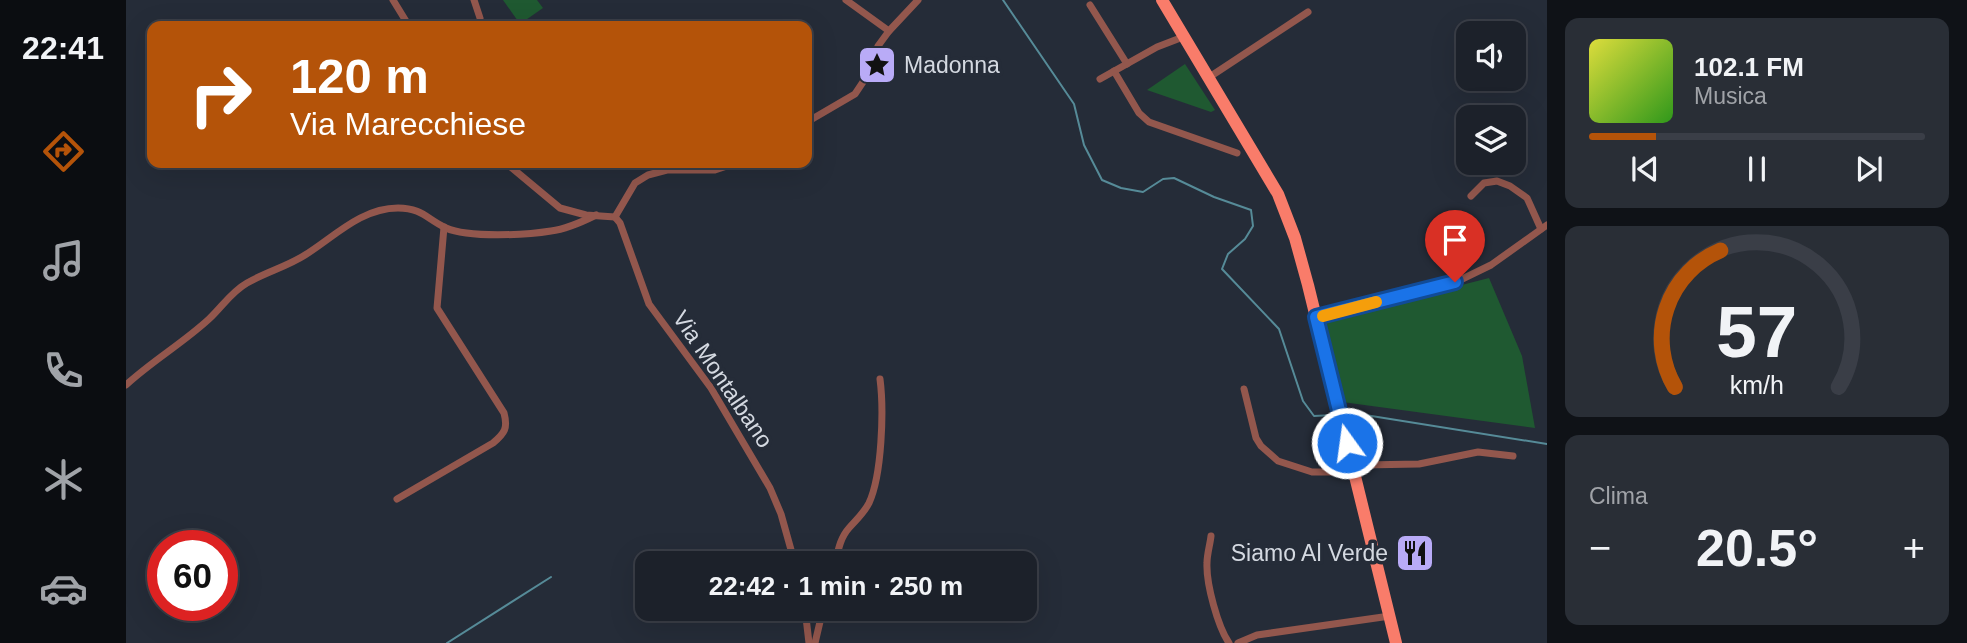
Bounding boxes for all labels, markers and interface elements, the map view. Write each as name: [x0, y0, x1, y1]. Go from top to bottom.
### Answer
map controls: [1456, 21, 1526, 175]
button: sound: [1456, 21, 1526, 91]
text: 22:41: [22, 30, 104, 66]
place icon: Madonna: [856, 44, 898, 86]
icon: right: [175, 49, 266, 140]
text: 120 m: [290, 49, 429, 103]
place label: Madonna: [904, 52, 1000, 78]
text: 102.1 FM: [1694, 52, 1804, 82]
text: Musica: [1694, 83, 1767, 109]
button: layers: [1456, 105, 1526, 175]
text: Via Marecchiese: [290, 106, 526, 142]
icon: directions: [39, 127, 88, 176]
icon: previous: [1626, 150, 1664, 188]
icon: pause: [1738, 150, 1776, 188]
icon: next: [1850, 150, 1888, 188]
pin: [1425, 210, 1485, 282]
icon: arrive: [1436, 221, 1474, 259]
icon: music: [39, 236, 88, 285]
text: 57: [1717, 292, 1797, 373]
street label: Via Montalbano: [668, 306, 778, 452]
icon: phone: [39, 346, 88, 395]
text: km/h: [1730, 371, 1784, 399]
position arrow: [1310, 406, 1384, 480]
icon: climate: [39, 455, 88, 504]
text: Clima: [1589, 483, 1648, 509]
text: 20.5°: [1696, 519, 1818, 577]
text: −: [1589, 527, 1611, 569]
text: +: [1903, 527, 1925, 569]
speed limit sign: 60: [147, 530, 238, 621]
restaurant icon: Siamo Al Verde: [1394, 532, 1436, 574]
place label: Siamo Al Verde: [1231, 540, 1388, 566]
icon: car: [39, 564, 88, 613]
text: 22:42 · 1 min · 250 m: [709, 571, 963, 601]

